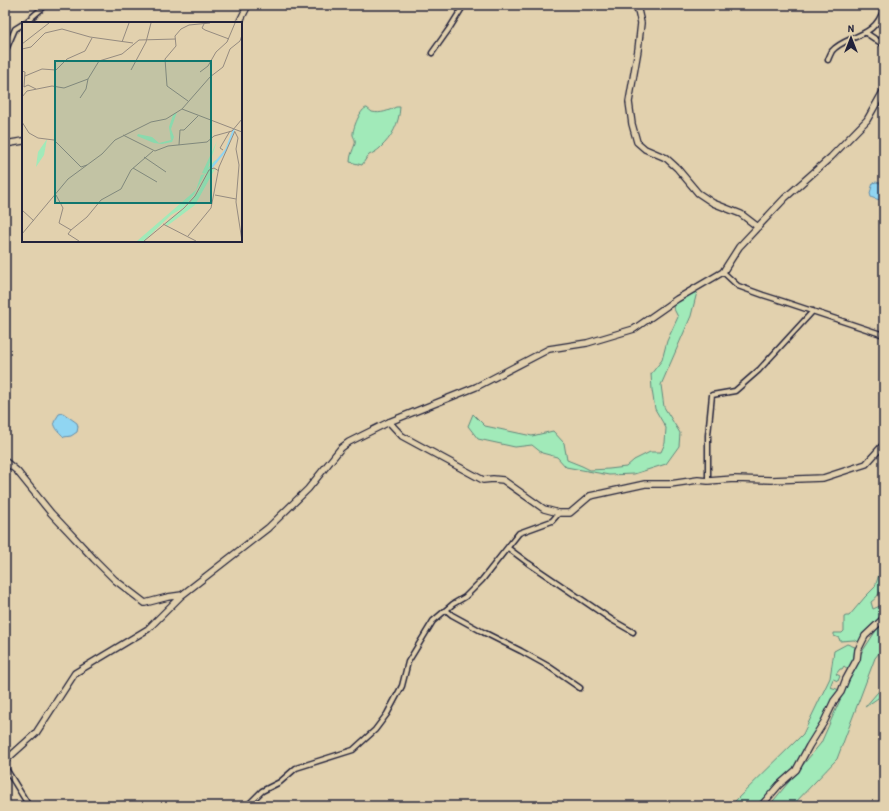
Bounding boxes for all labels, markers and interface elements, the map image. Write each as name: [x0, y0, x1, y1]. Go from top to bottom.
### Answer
north arrow: [831, 18, 871, 58]
text: N: [848, 21, 854, 35]
inset map: [22, 22, 242, 242]

